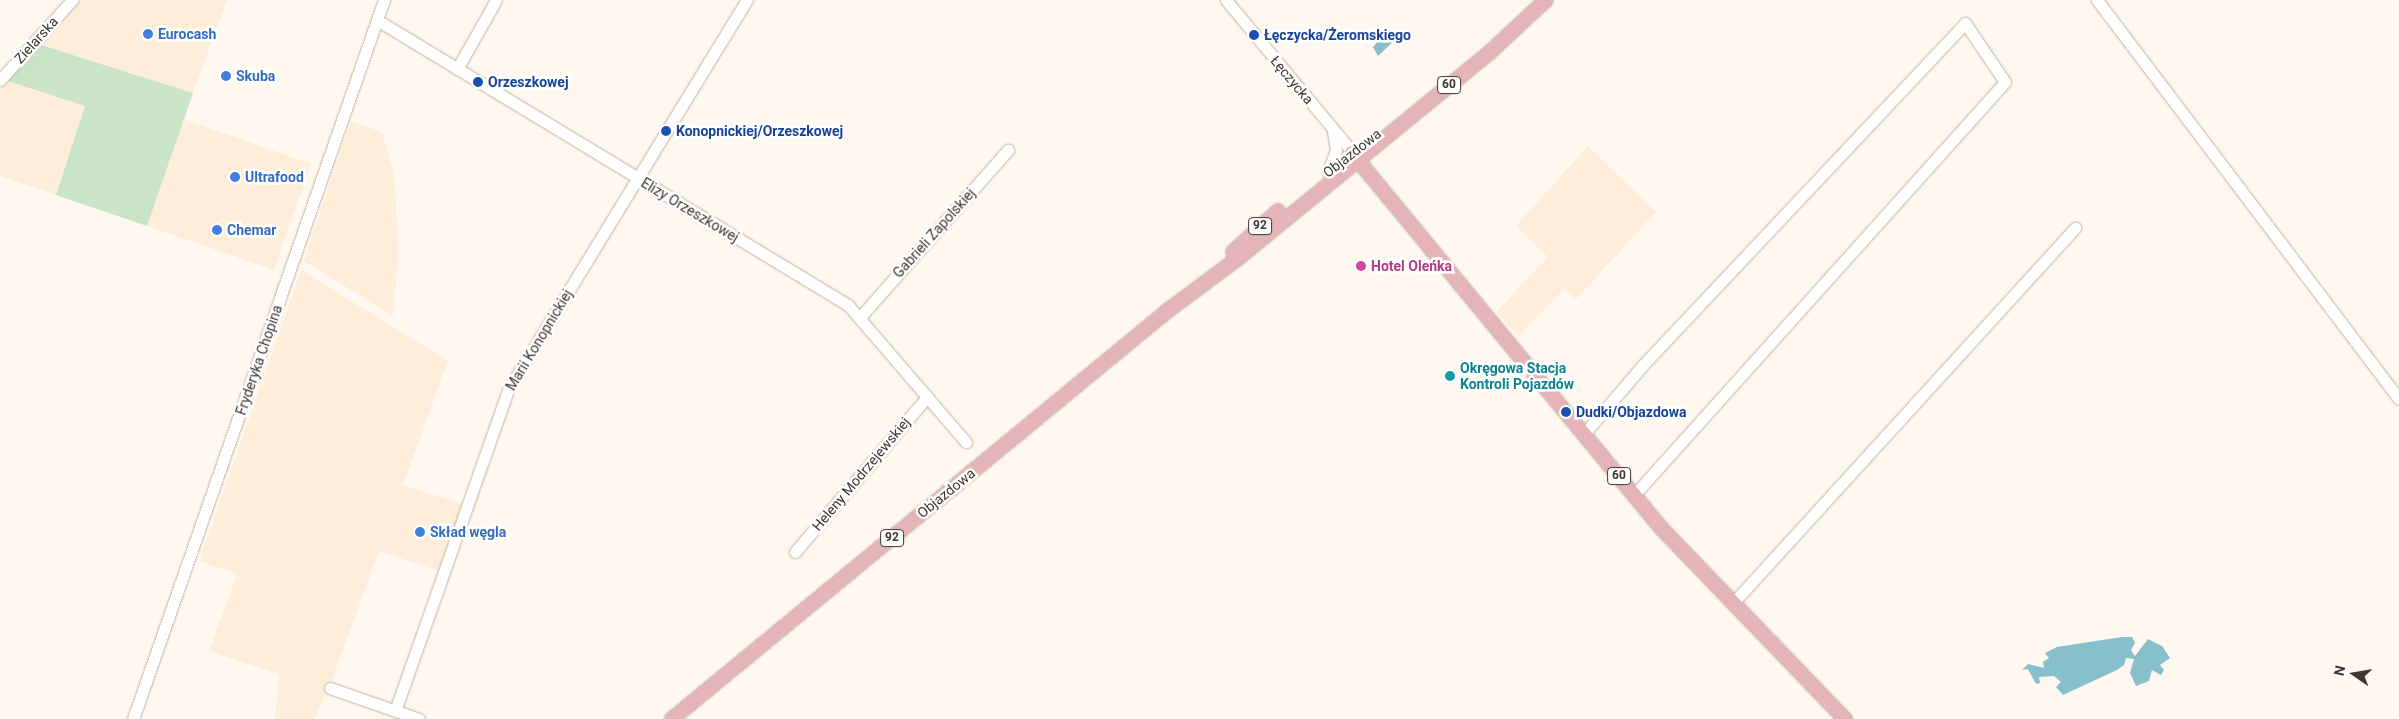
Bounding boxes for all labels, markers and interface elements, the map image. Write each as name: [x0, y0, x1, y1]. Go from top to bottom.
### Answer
street label: Zielarska: [11, 13, 61, 67]
place label: Eurocash: [158, 26, 216, 42]
place label: Łęczycka/Żeromskiego: [1264, 27, 1411, 43]
marker: Eurocash: [142, 28, 154, 40]
marker: Łęczycka/Żeromskiego: [1248, 29, 1260, 41]
street label: Łęczycka: [1267, 52, 1317, 108]
place label: Skuba: [236, 68, 275, 84]
marker: Skuba: [220, 70, 232, 82]
place label: Orzeszkowej: [488, 74, 569, 90]
marker: Orzeszkowej: [472, 76, 484, 88]
road number: 60: [1436, 76, 1462, 94]
place label: Konopnickiej/Orzeszkowej: [676, 123, 843, 139]
marker: Konopnickiej/Orzeszkowej: [660, 125, 672, 137]
street label: Objazdowa: [1320, 125, 1384, 181]
place label: Ultrafood: [245, 169, 304, 185]
marker: Ultrafood: [229, 171, 241, 183]
street label: Elizy Orzeszkowej: [638, 174, 742, 246]
street label: Gabrieli Zapolskiej: [889, 185, 979, 281]
road number: 92: [1248, 217, 1272, 236]
place label: Chemar: [227, 222, 276, 238]
marker: Chemar: [211, 224, 223, 236]
place label: Hotel Oleńka: [1371, 258, 1452, 274]
marker: Hotel Oleńka: [1355, 260, 1367, 272]
street label: Marii Konopnickiej: [502, 286, 576, 394]
street label: Fryderyka Chopina: [232, 303, 286, 417]
place label: Okręgowa Stacja Kontroli Pojazdów: [1460, 360, 1574, 392]
marker: Okręgowa Stacja Kontroli Pojazdów: [1444, 370, 1456, 382]
place label: Dudki/Objazdowa: [1576, 404, 1686, 420]
marker: Dudki/Objazdowa: [1560, 406, 1572, 418]
street label: Heleny Modrzejewskiej: [809, 414, 913, 534]
street label: Objazdowa: [914, 465, 978, 521]
road number: 60: [1606, 466, 1632, 486]
place label: Skład węgla: [430, 524, 506, 540]
marker: Skład węgla: [414, 526, 426, 538]
road number: 92: [880, 528, 904, 548]
north arrow: [2329, 649, 2379, 699]
text: N: [2330, 664, 2348, 677]

